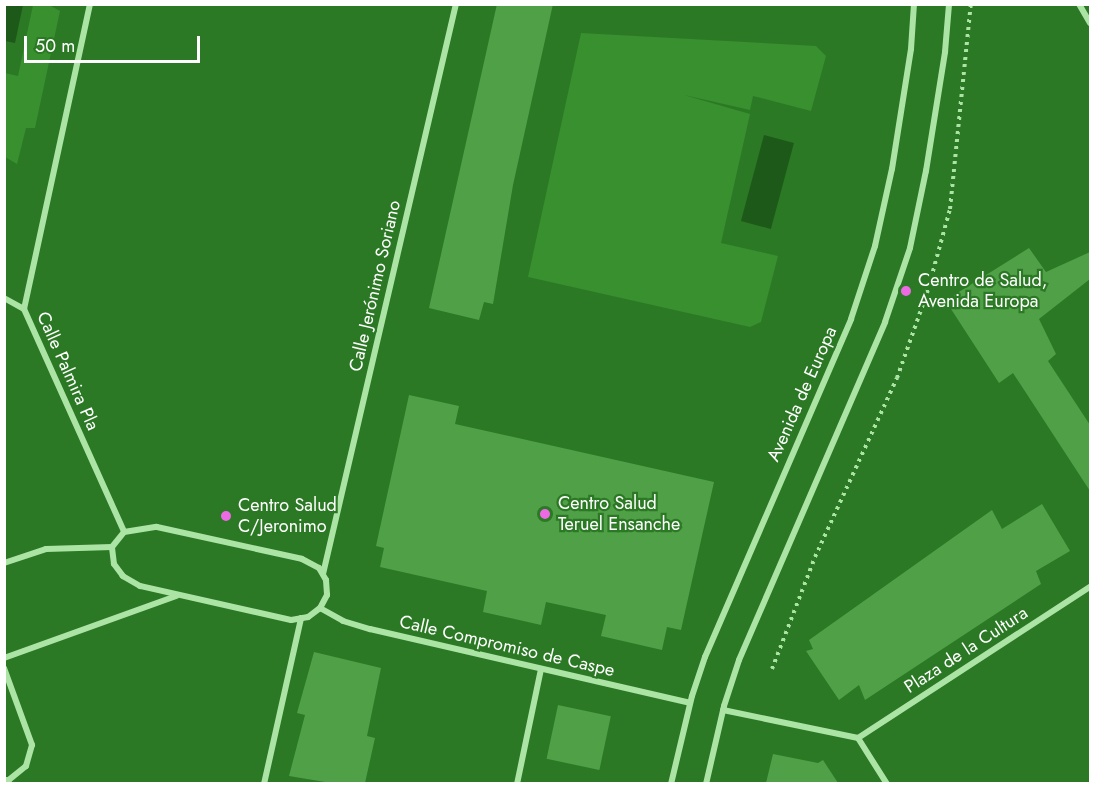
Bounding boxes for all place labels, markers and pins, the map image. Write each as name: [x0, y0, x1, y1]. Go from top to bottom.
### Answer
place label: Centro de Salud, Avenida Europa: [918, 270, 1047, 312]
marker: Centro de Salud, Avenida Europa: [899, 284, 913, 298]
place label: Centro Salud Teruel Ensanche: [558, 493, 680, 536]
place label: Centro Salud C/Jeronimo: [238, 495, 337, 538]
marker: Centro Salud Teruel Ensanche: [536, 505, 554, 523]
marker: Centro Salud C/Jeronimo: [219, 509, 233, 523]

